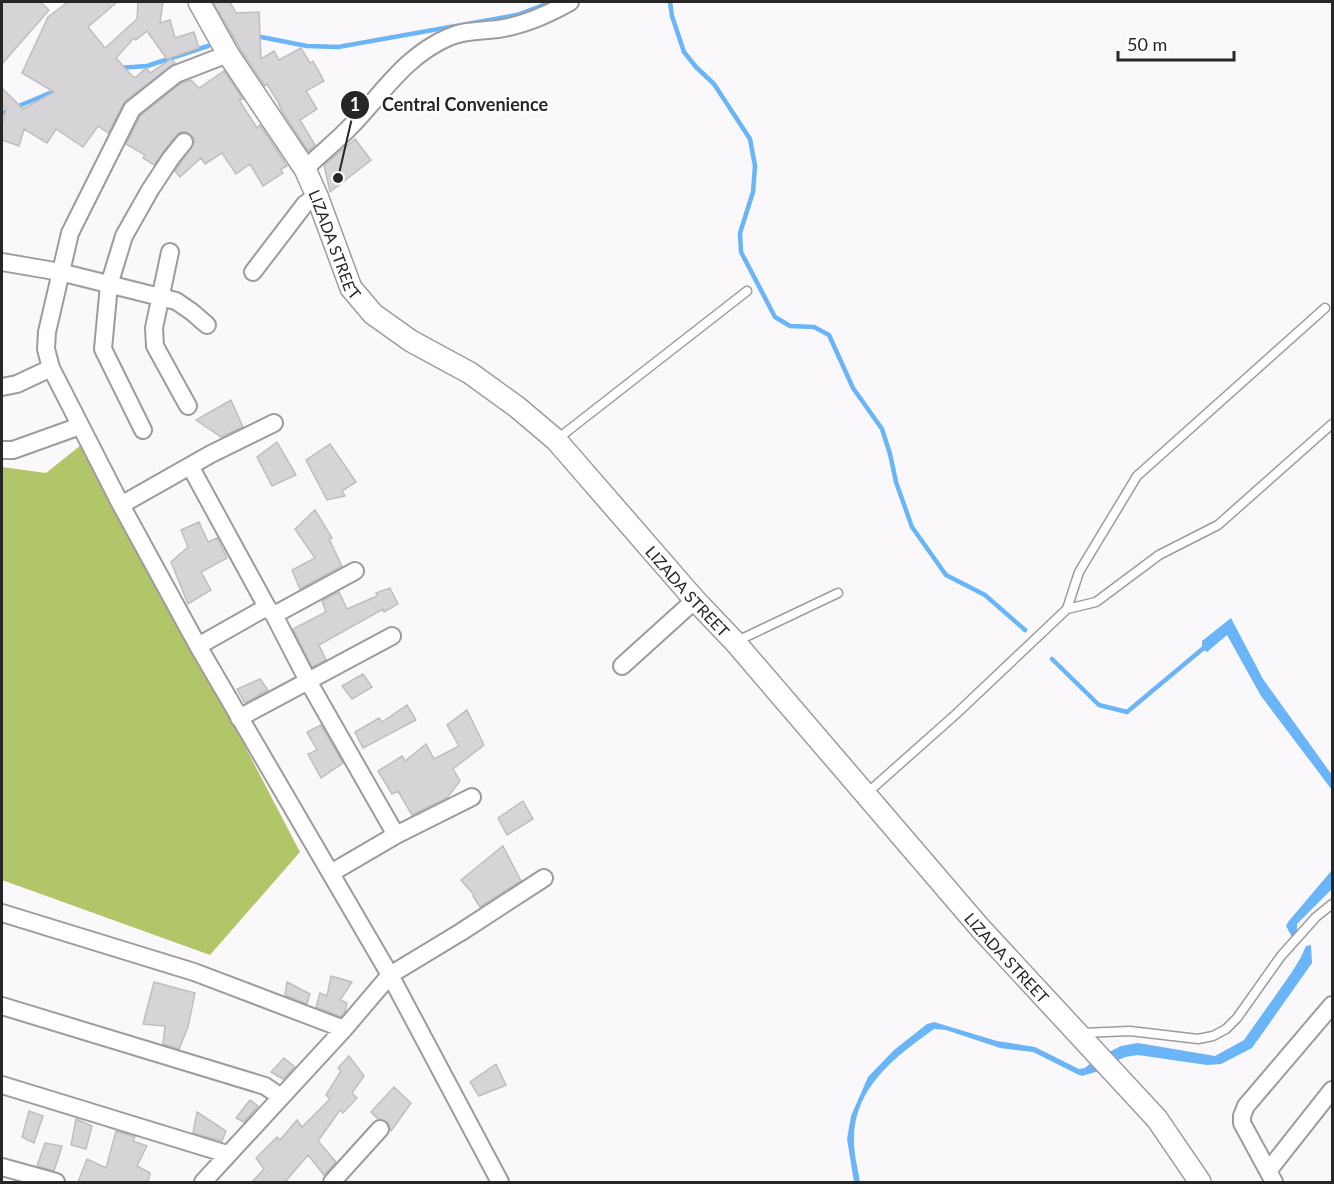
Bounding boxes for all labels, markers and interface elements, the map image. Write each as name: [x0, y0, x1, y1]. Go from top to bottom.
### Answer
scale bar: [1118, 24, 1234, 62]
text: 50 m: [1127, 33, 1167, 55]
callout: Central Convenience: [340, 87, 560, 123]
text: 1: [350, 93, 360, 115]
text: Central Convenience: [382, 93, 548, 115]
street label: LIZADA STREET: [306, 186, 366, 303]
street label: LIZADA STREET: [642, 542, 734, 641]
street label: LIZADA STREET: [961, 908, 1054, 1007]

